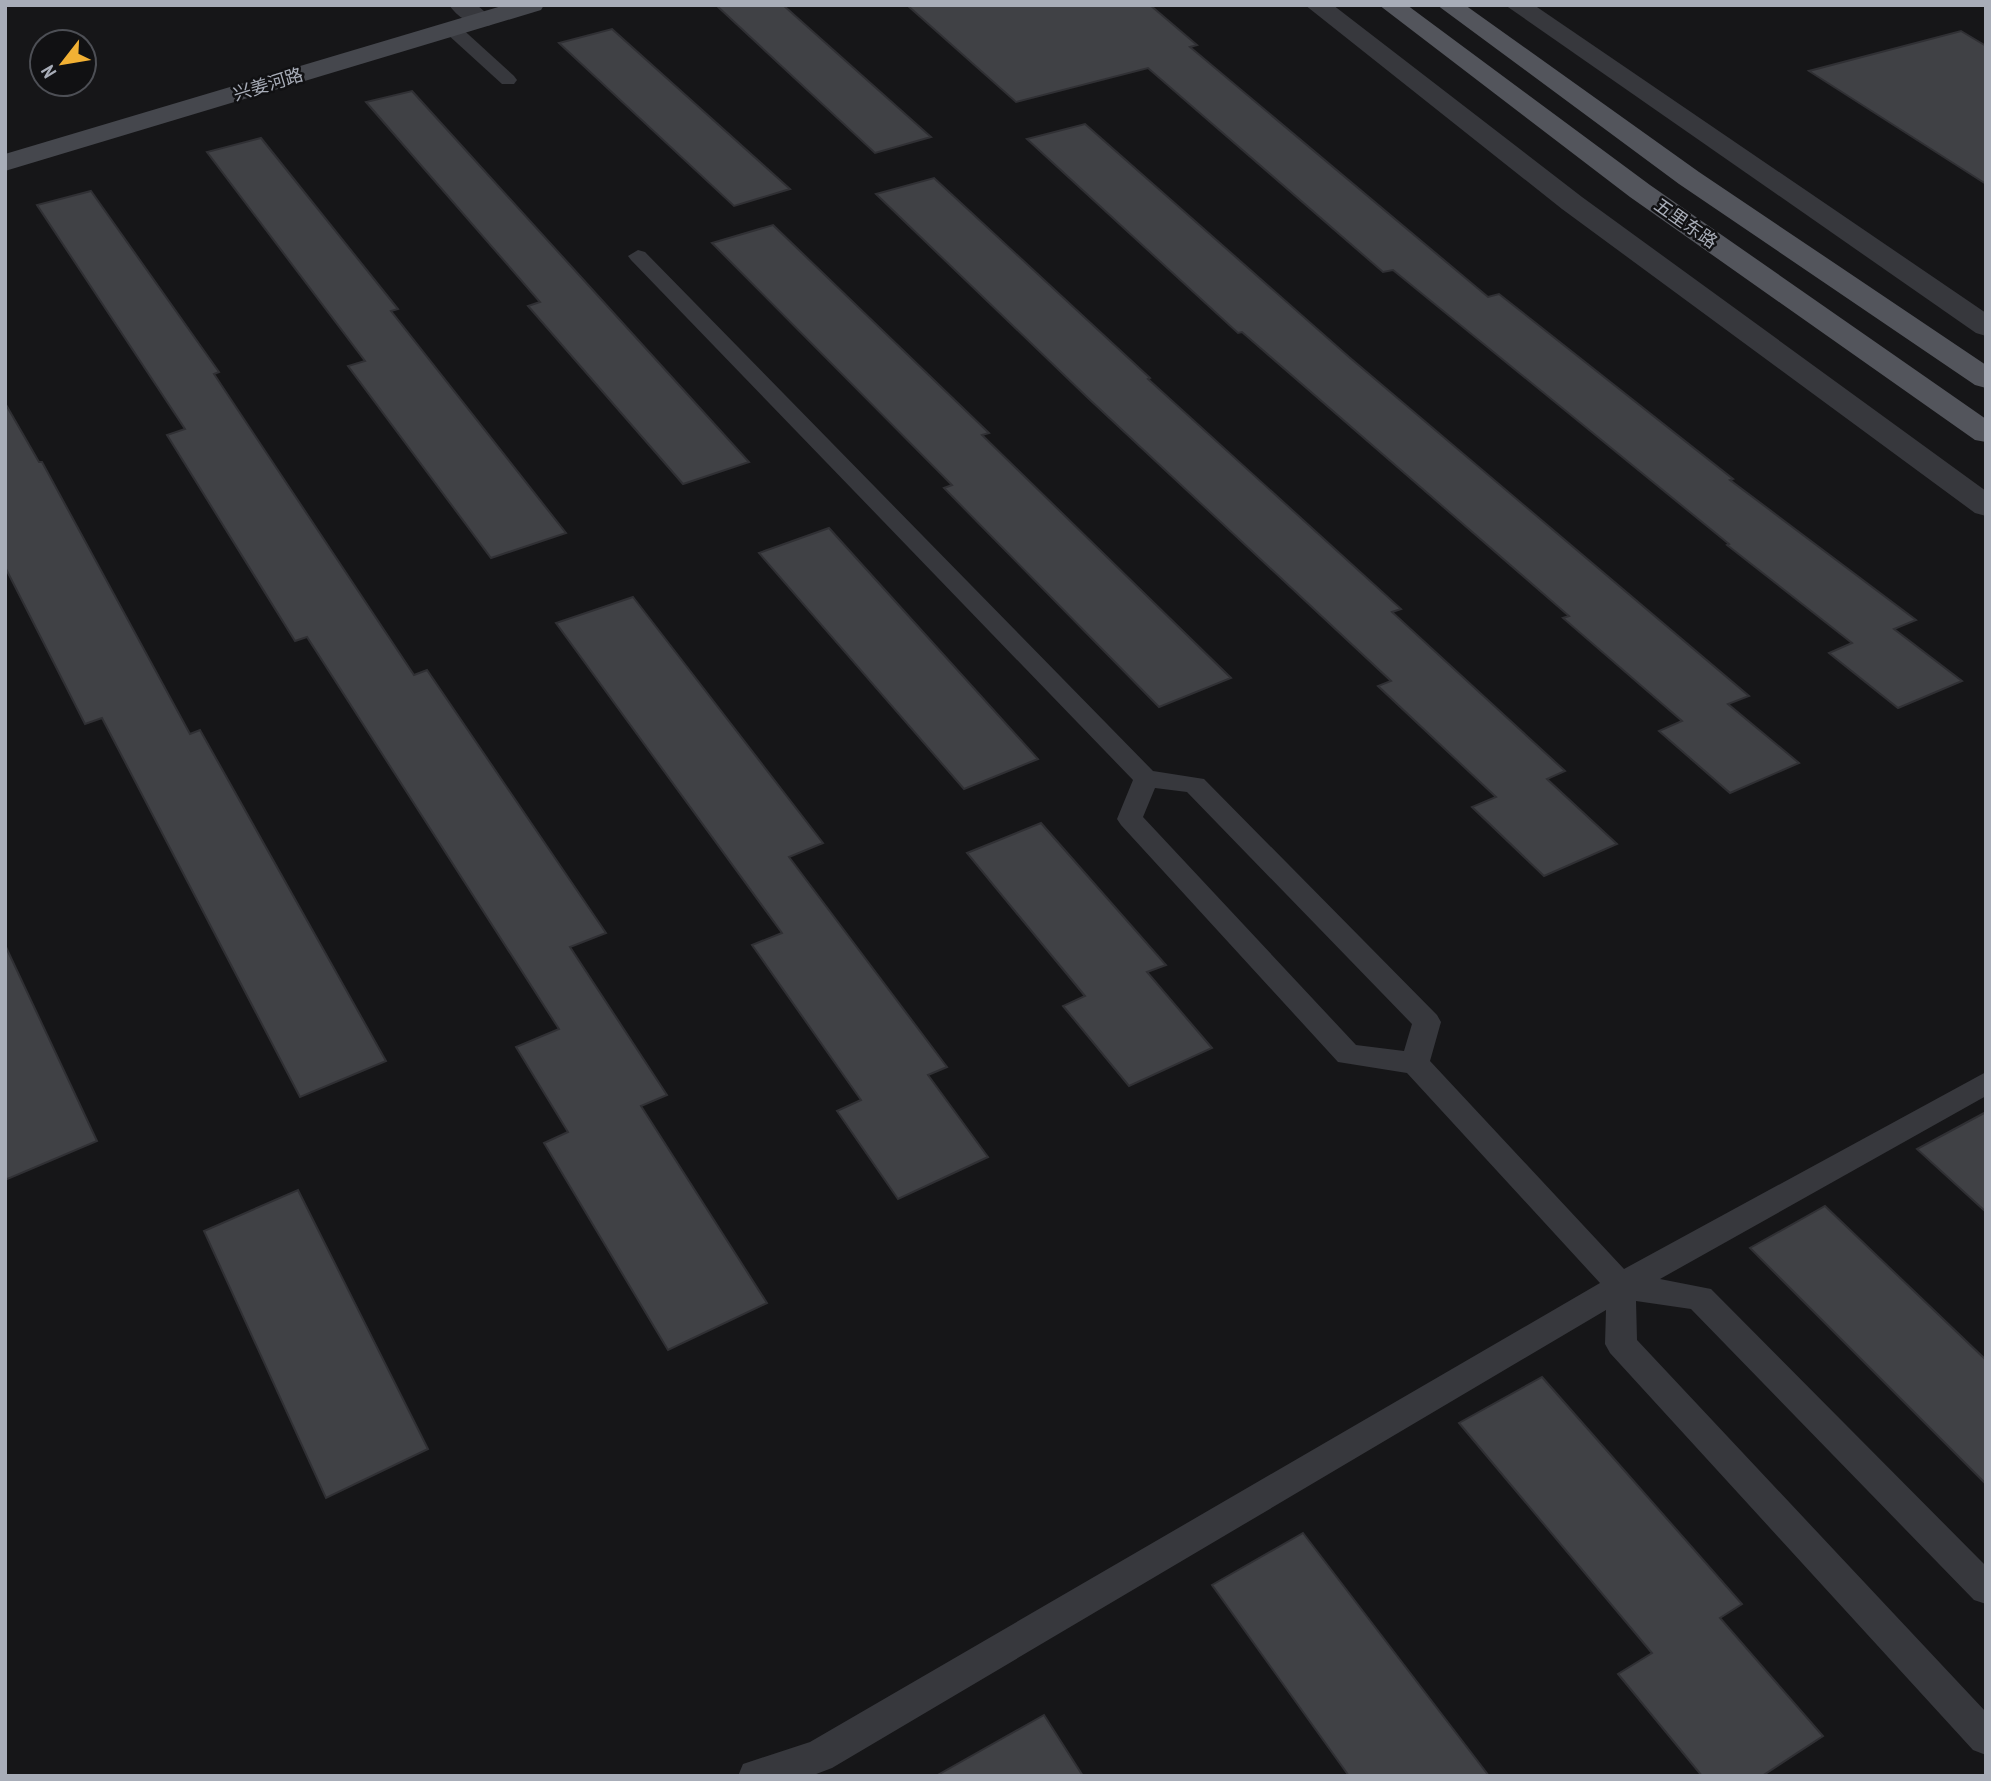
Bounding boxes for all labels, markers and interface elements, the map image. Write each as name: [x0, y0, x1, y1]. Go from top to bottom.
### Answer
north arrow: [28, 28, 98, 98]
text: N: [35, 61, 61, 82]
street label: 兴姜河路: [230, 62, 306, 106]
street label: 五里东路: [1650, 193, 1722, 253]

